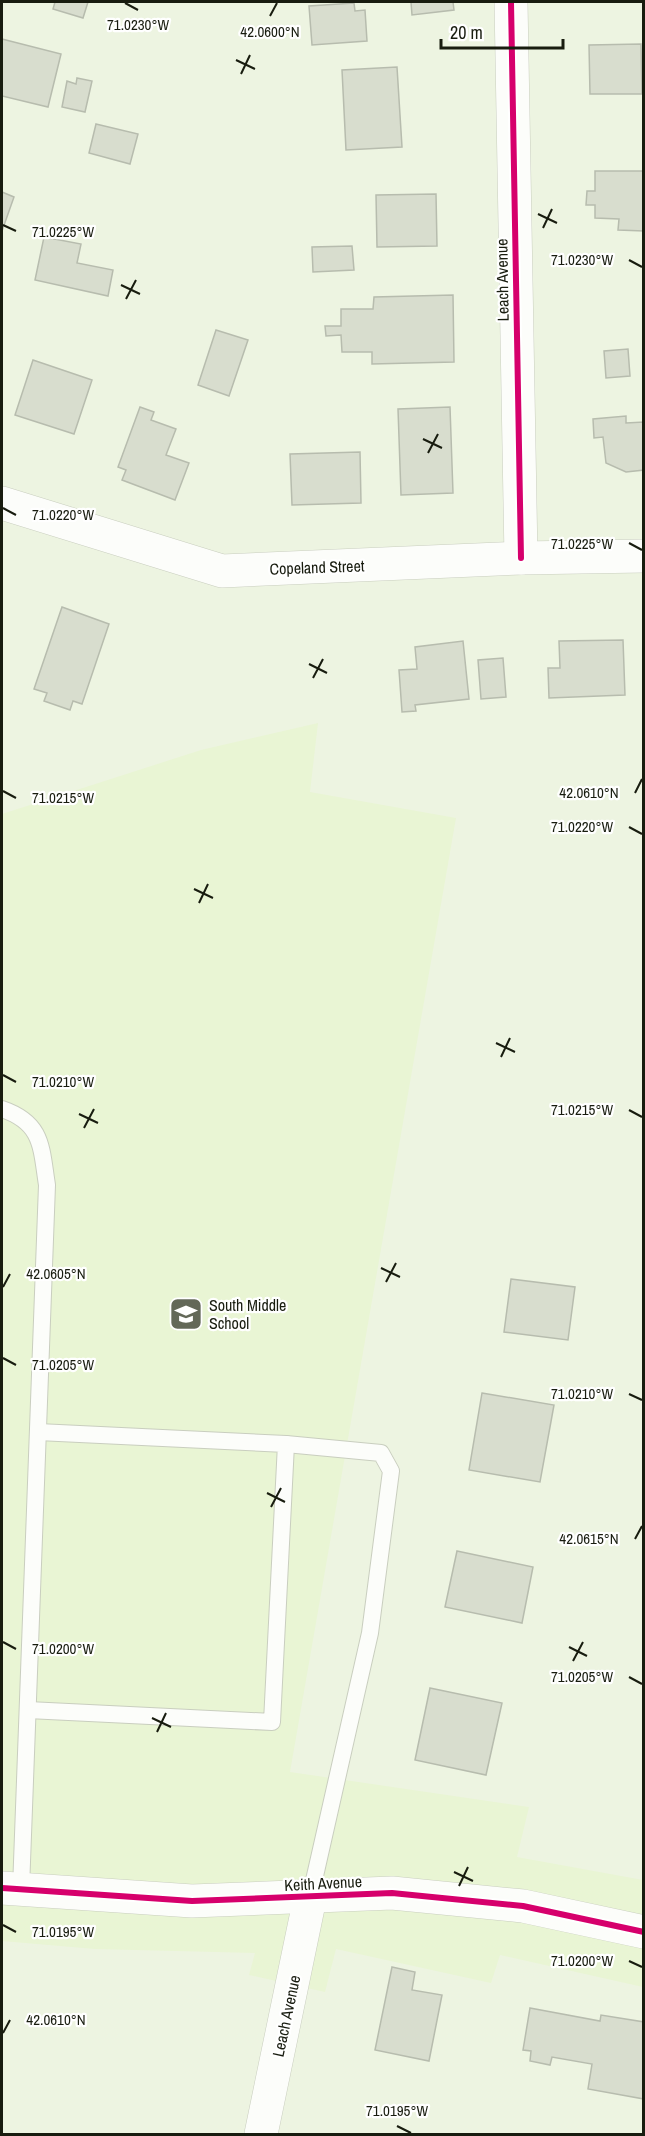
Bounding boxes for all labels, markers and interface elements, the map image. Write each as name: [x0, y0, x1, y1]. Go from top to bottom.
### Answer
scale bar: [441, 12, 562, 50]
text: 71.0230°W: [107, 14, 169, 35]
text: 20 m: [450, 20, 483, 45]
text: 42.0600°N: [240, 21, 300, 42]
text: 71.0225°W: [32, 221, 94, 242]
street label: Leach Avenue: [490, 238, 514, 322]
text: 71.0230°W: [551, 249, 613, 270]
text: 71.0220°W: [32, 504, 94, 525]
text: 71.0225°W: [551, 533, 613, 554]
street label: Copeland Street: [269, 554, 365, 580]
text: 42.0610°N: [559, 782, 619, 803]
text: 71.0215°W: [32, 787, 94, 808]
text: 71.0220°W: [551, 816, 613, 837]
text: 71.0210°W: [32, 1071, 94, 1092]
text: 71.0215°W: [551, 1099, 613, 1120]
text: 42.0605°N: [26, 1263, 86, 1284]
place label: South Middle School: [209, 1294, 286, 1334]
school or university icon: South Middle School: [168, 1296, 204, 1332]
text: 71.0205°W: [32, 1354, 94, 1375]
text: 71.0210°W: [551, 1383, 613, 1404]
text: 42.0615°N: [559, 1528, 619, 1549]
text: 71.0200°W: [32, 1638, 94, 1659]
text: 71.0205°W: [551, 1666, 613, 1687]
street label: Keith Avenue: [284, 1870, 362, 1896]
text: 71.0195°W: [32, 1921, 94, 1942]
text: 71.0200°W: [551, 1950, 613, 1971]
street label: Leach Avenue: [267, 1973, 305, 2059]
text: 42.0610°N: [26, 2009, 86, 2030]
text: 71.0195°W: [366, 2100, 428, 2121]

